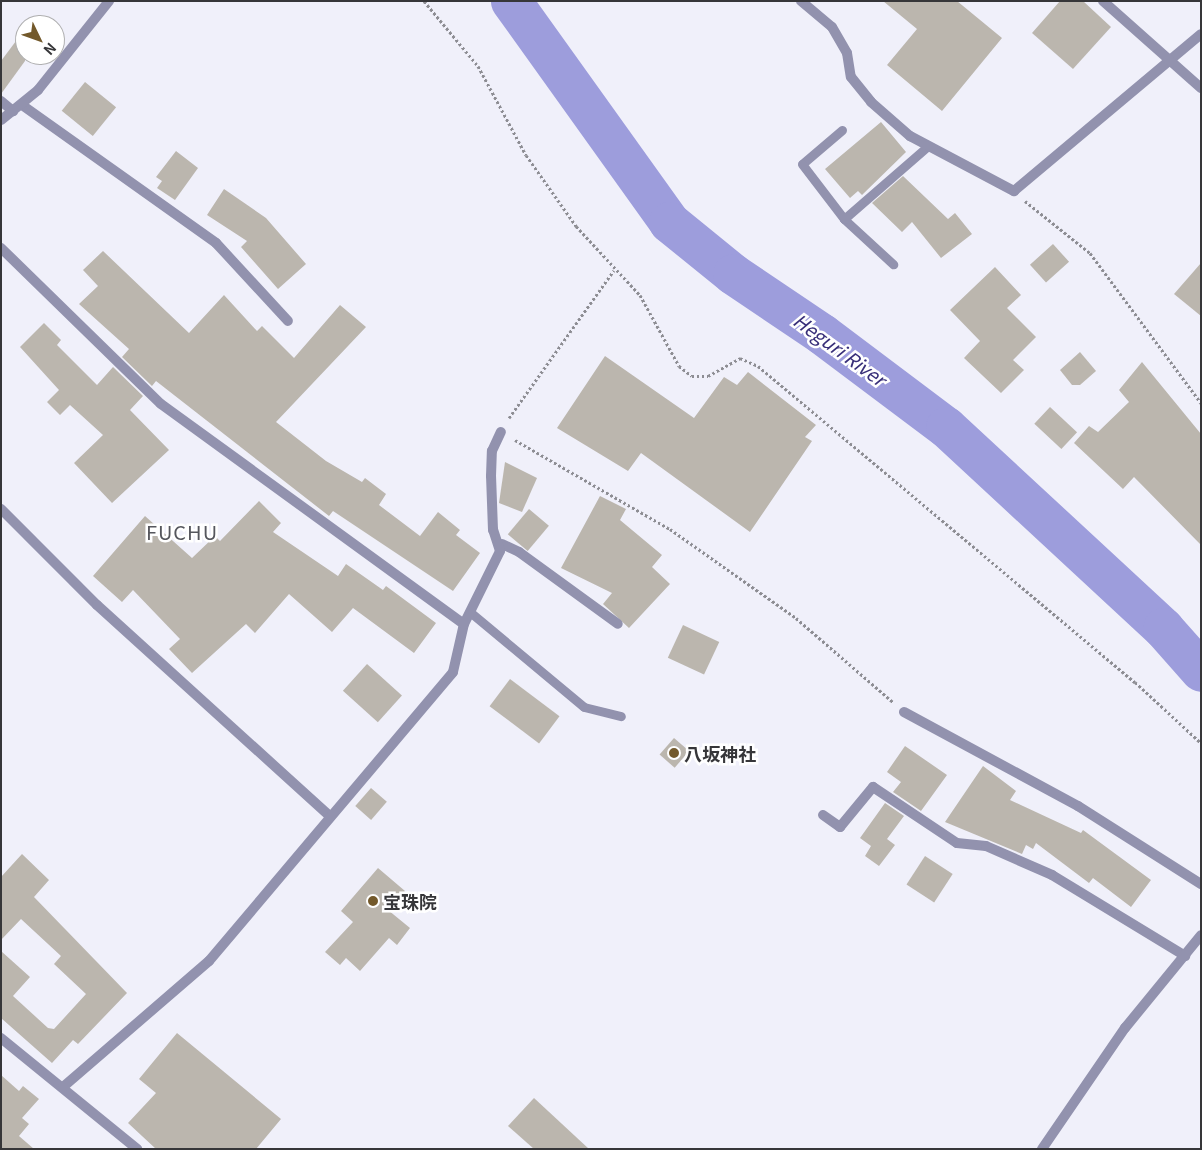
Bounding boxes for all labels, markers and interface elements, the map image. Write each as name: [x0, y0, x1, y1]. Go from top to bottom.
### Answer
north arrow: [15, 15, 65, 65]
text: N: [39, 39, 61, 60]
water label: Heguri River: [790, 308, 890, 390]
district label: FUCHU: [145, 519, 219, 543]
place label: 八坂神社: [684, 742, 756, 764]
marker: 八坂神社: [668, 747, 680, 759]
place label: 宝珠院: [383, 890, 437, 912]
marker: 宝珠院: [367, 895, 379, 907]

